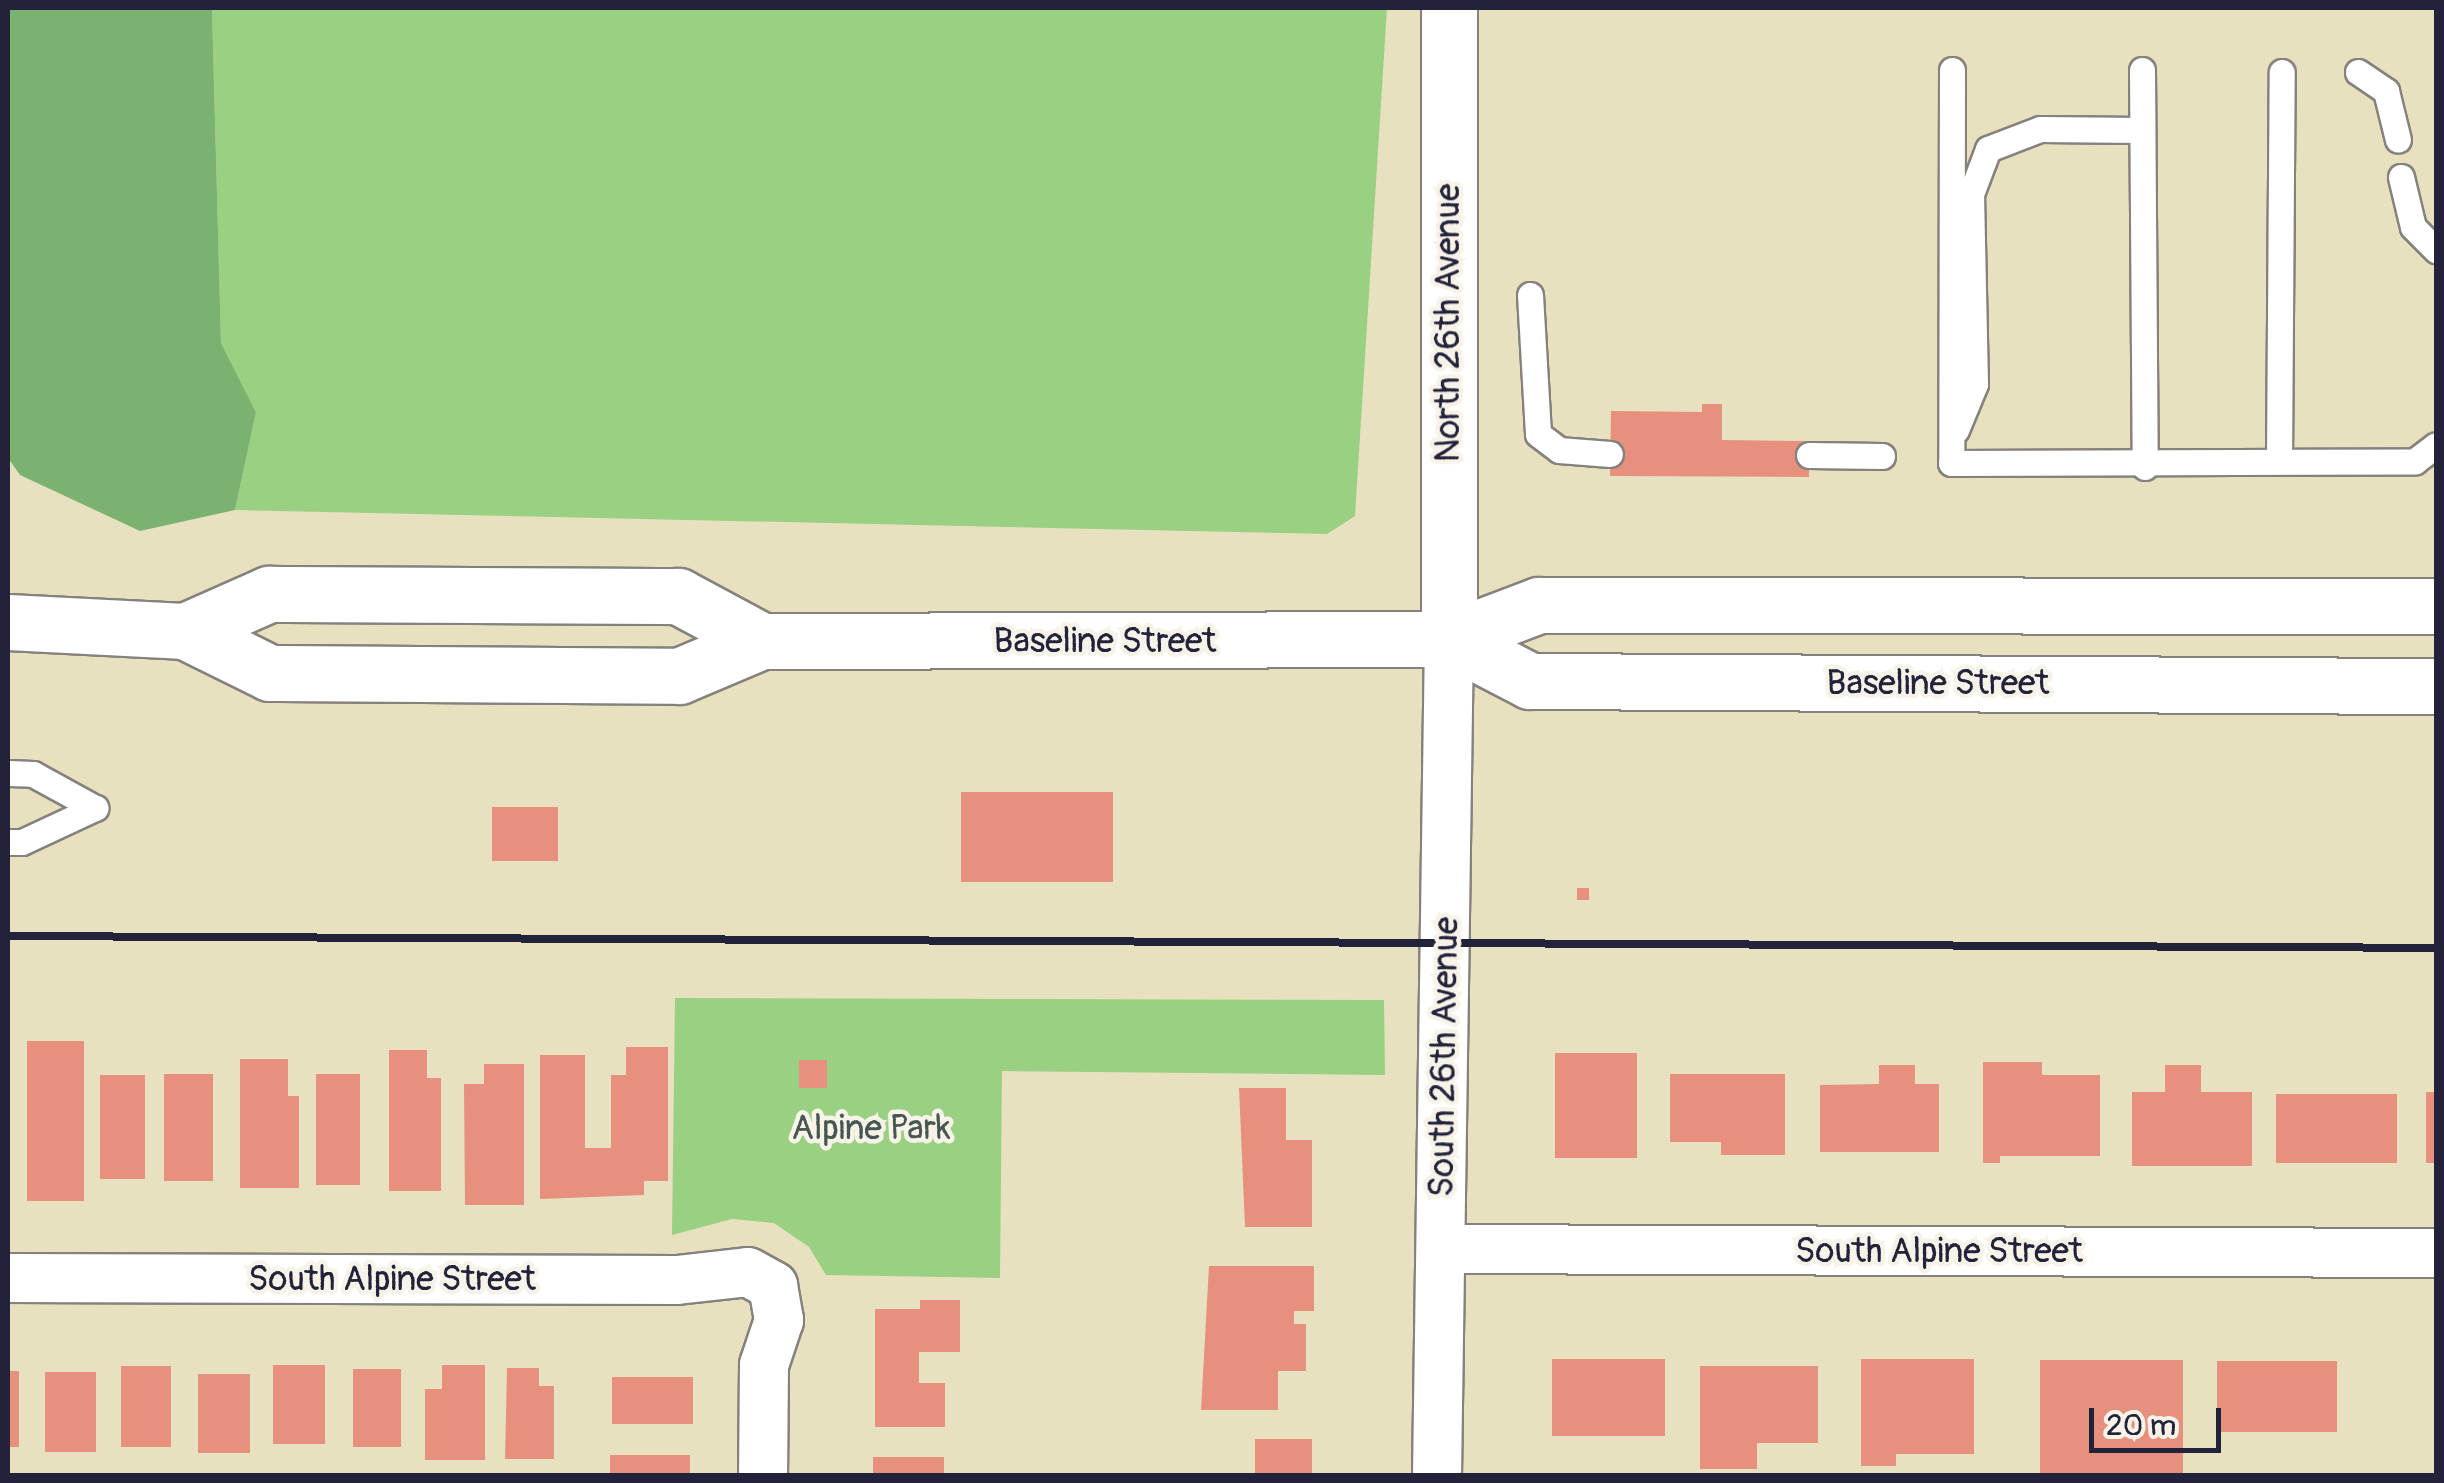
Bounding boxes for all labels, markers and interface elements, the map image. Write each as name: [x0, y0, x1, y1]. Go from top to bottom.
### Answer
street label: North 26th Avenue: [1427, 184, 1469, 462]
street label: Baseline Street: [994, 620, 1216, 662]
street label: Baseline Street: [1827, 662, 2049, 704]
street label: South 26th Avenue: [1421, 916, 1467, 1198]
park label: Alpine Park: [791, 1107, 951, 1149]
street label: South Alpine Street: [1795, 1230, 2083, 1272]
street label: South Alpine Street: [248, 1258, 536, 1300]
scale bar: [2094, 1388, 2226, 1450]
text: 20 m: [2106, 1407, 2176, 1444]

